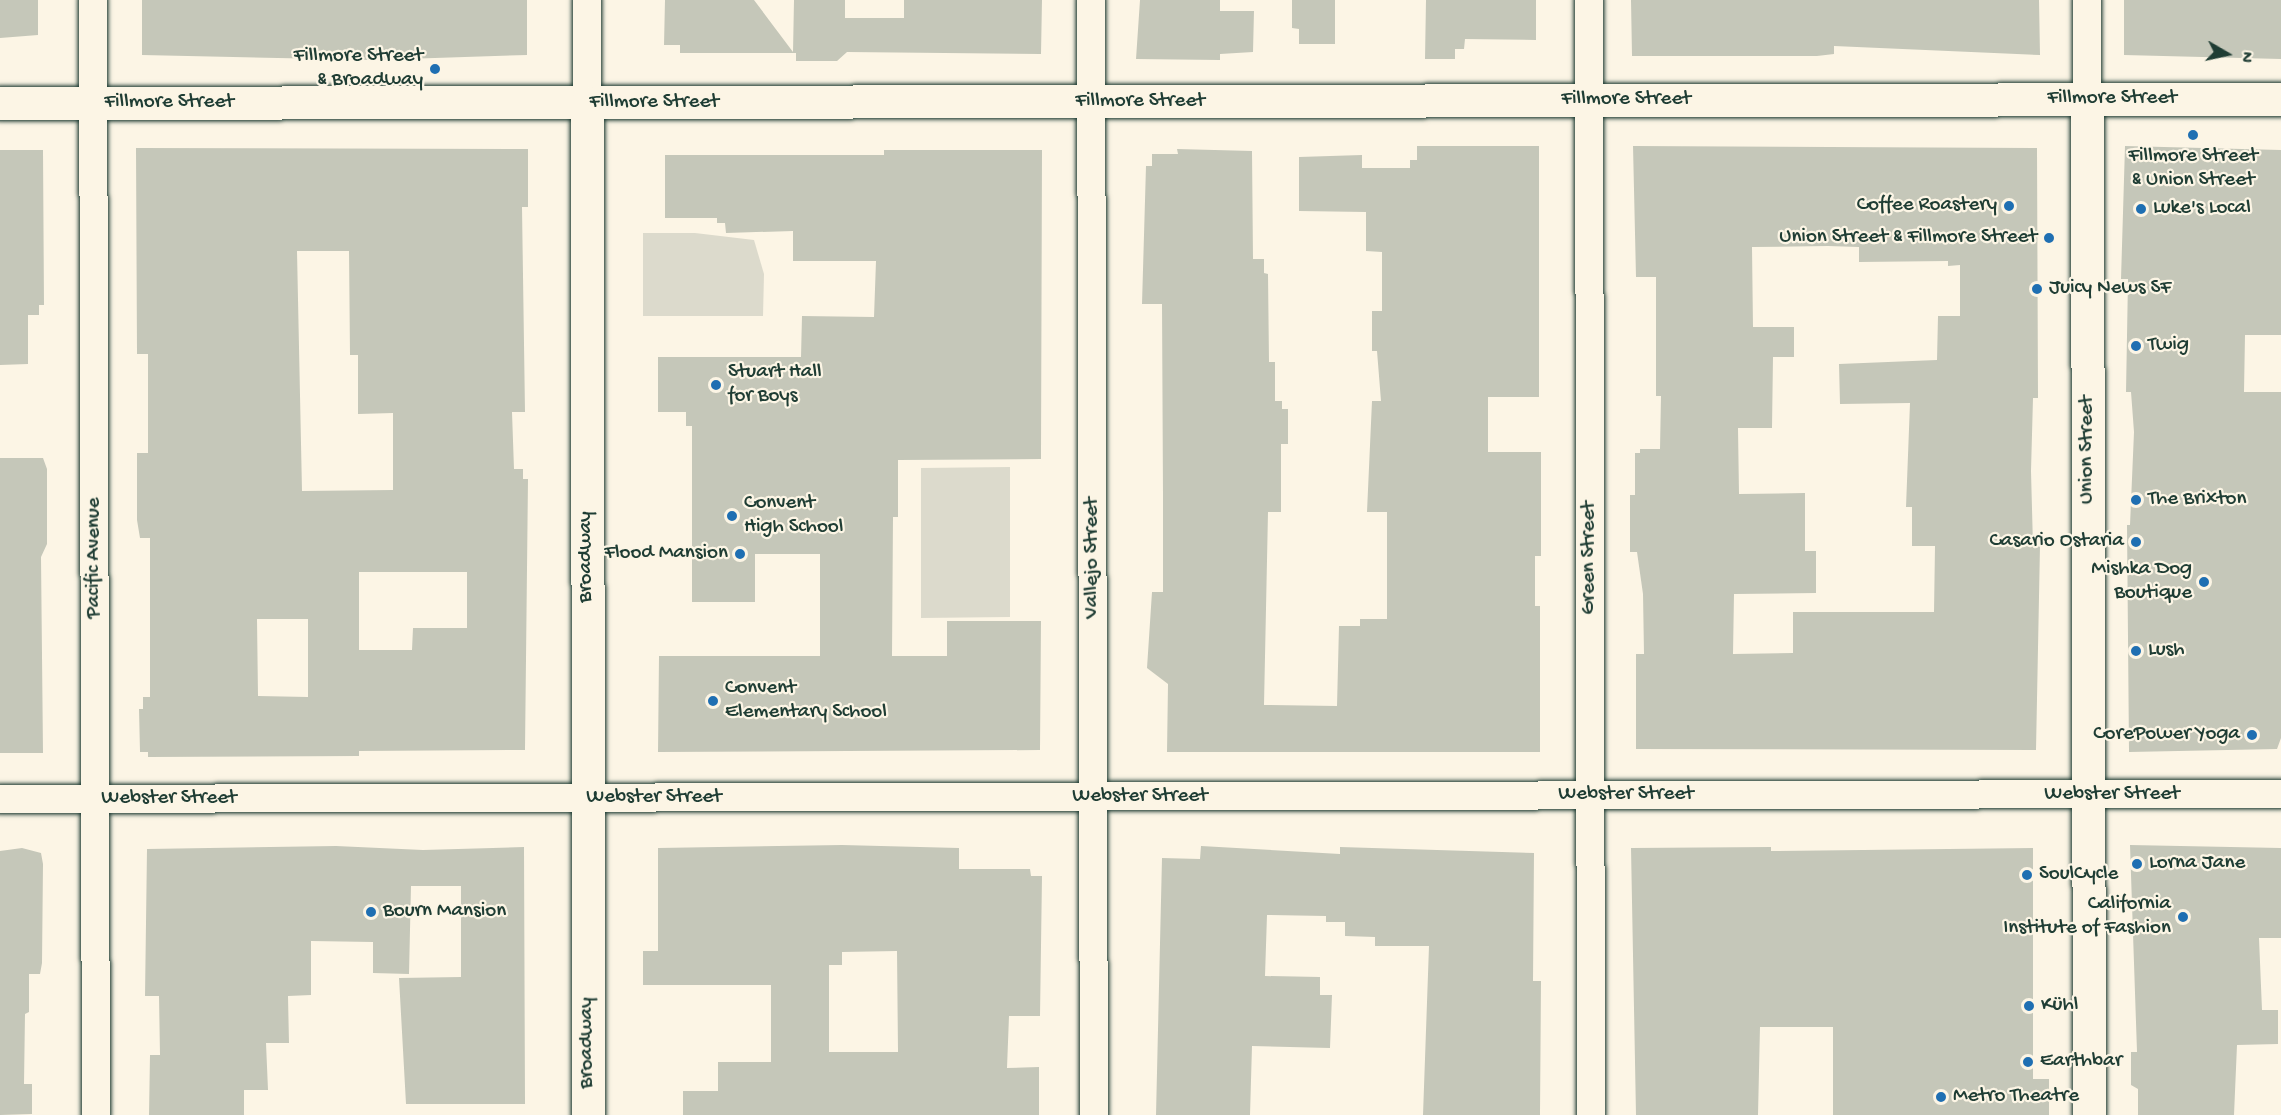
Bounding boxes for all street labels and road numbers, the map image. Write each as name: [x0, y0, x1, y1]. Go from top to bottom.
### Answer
street label: Fillmore Street: [2047, 86, 2177, 112]
street label: Fillmore Street: [1561, 87, 1691, 113]
street label: Fillmore Street: [1075, 89, 1205, 115]
street label: Fillmore Street: [104, 90, 234, 116]
street label: Fillmore Street: [589, 90, 719, 116]
street label: Union Street: [2075, 396, 2101, 504]
street label: Pacific Avenue: [82, 497, 108, 619]
street label: Vallejo Street: [1080, 497, 1106, 619]
street label: Green Street: [1577, 501, 1603, 615]
street label: Broadway: [574, 511, 600, 603]
street label: Webster Street: [1558, 782, 1694, 808]
street label: Webster Street: [2044, 782, 2180, 808]
street label: Webster Street: [1072, 784, 1208, 810]
street label: Webster Street: [586, 785, 722, 811]
street label: Webster Street: [101, 786, 237, 812]
street label: Broadway: [575, 997, 601, 1089]

